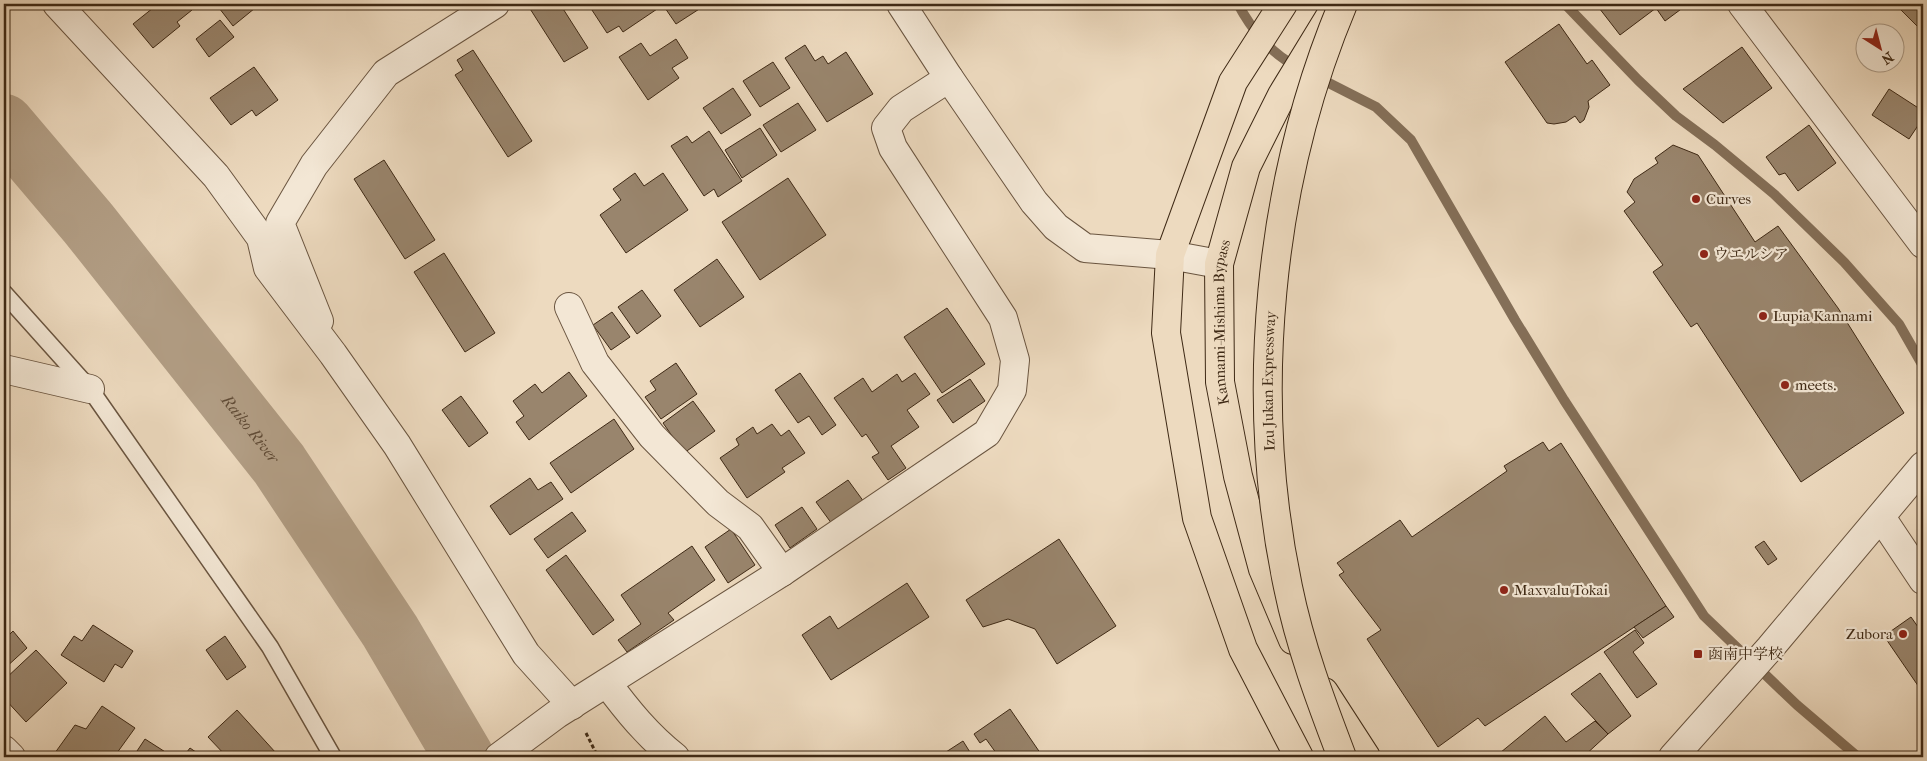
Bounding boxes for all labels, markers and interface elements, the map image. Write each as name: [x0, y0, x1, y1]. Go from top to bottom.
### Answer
north arrow: [1854, 22, 1904, 72]
text: N: [1878, 48, 1897, 68]
place label: Curves: [1706, 190, 1752, 208]
marker: Curves: [1690, 193, 1702, 205]
street label: Kannami-Mishima Bypass: [1210, 237, 1235, 407]
place label: ウエルシア: [1714, 245, 1789, 263]
marker: ウエルシア: [1698, 248, 1710, 260]
place label: Lupia Kannami: [1773, 307, 1873, 325]
street label: Izu Jukan Expressway: [1259, 309, 1280, 452]
marker: Lupia Kannami: [1757, 310, 1769, 322]
place label: meets.: [1795, 376, 1836, 394]
marker: meets.: [1779, 379, 1791, 391]
water label: Raiko River: [217, 390, 284, 468]
place label: Maxvalu Tokai: [1514, 581, 1608, 599]
marker: Maxvalu Tokai: [1498, 584, 1510, 596]
place label: Zubora: [1846, 625, 1894, 643]
marker: Zubora: [1897, 628, 1909, 640]
place label: 函南中学校: [1708, 645, 1783, 663]
marker: 函南中学校: [1692, 648, 1704, 660]

